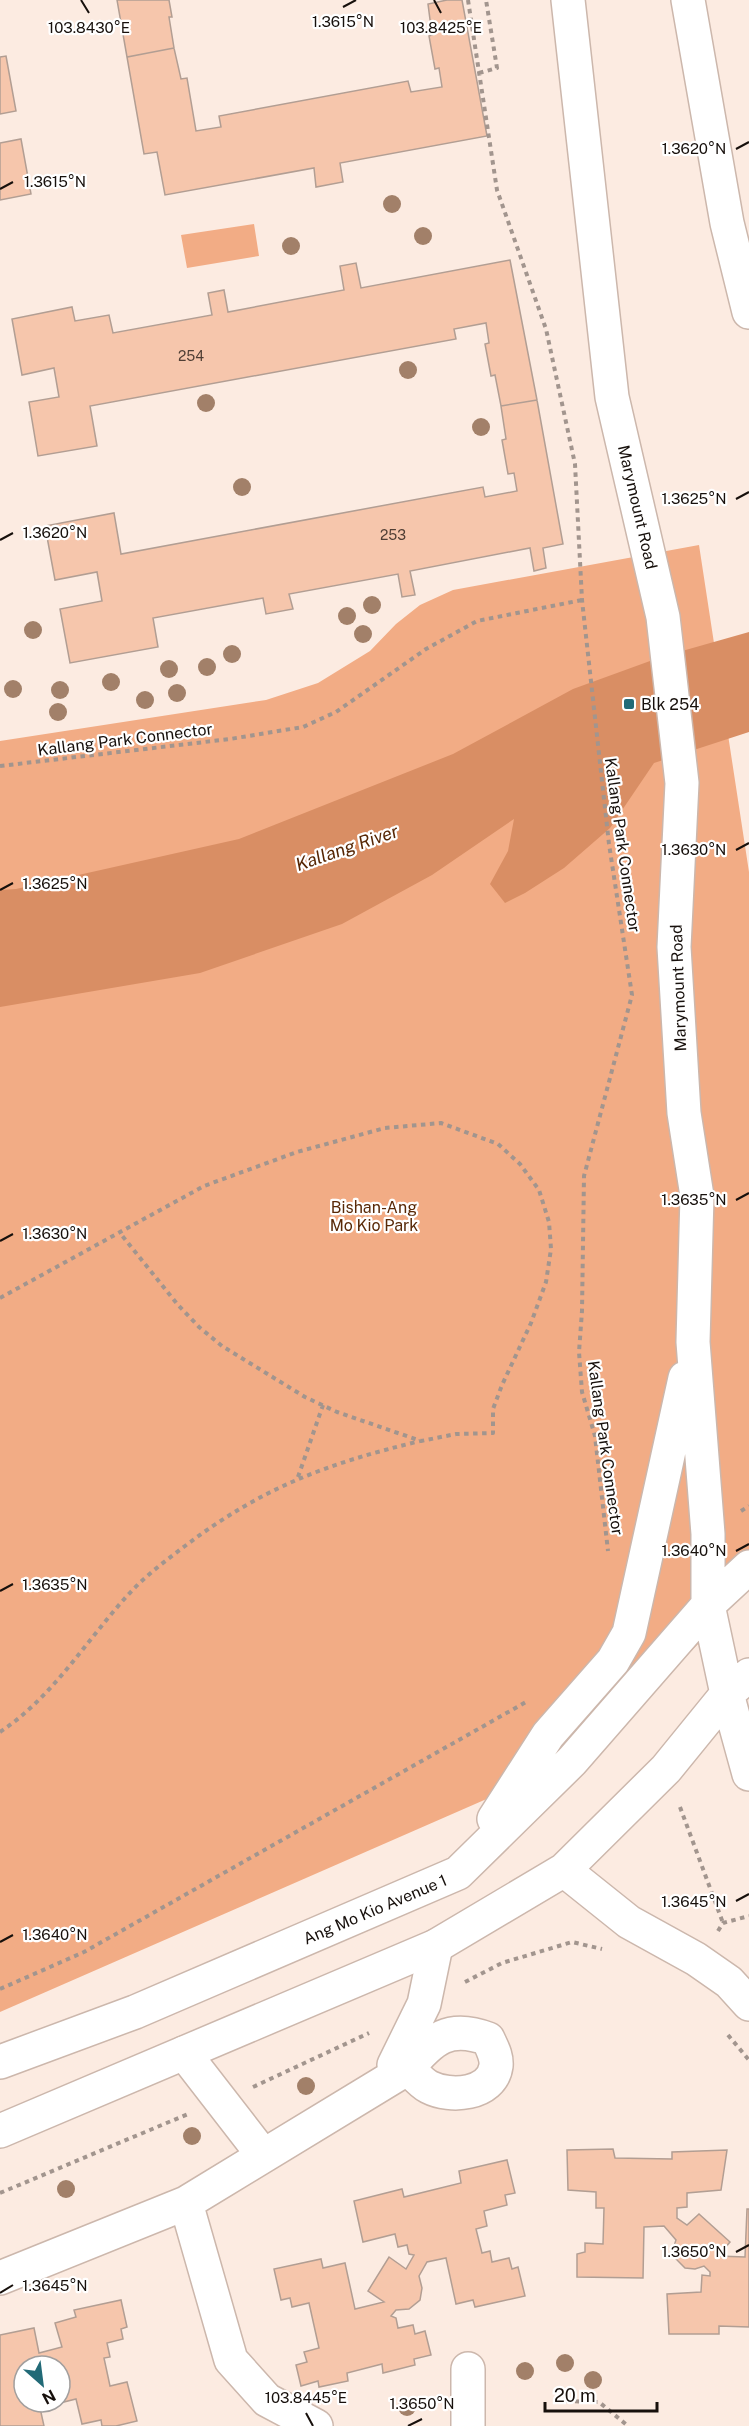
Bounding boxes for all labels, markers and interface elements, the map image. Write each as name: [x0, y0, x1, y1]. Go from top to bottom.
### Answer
text: 1.3615°N: [312, 13, 374, 30]
text: 103.8430°E: [48, 19, 130, 36]
text: 103.8425°E: [400, 19, 482, 36]
text: 1.3620°N: [662, 140, 726, 157]
text: 1.3615°N: [24, 173, 86, 190]
house number: 254: [178, 348, 204, 364]
street label: Marymount Road: [614, 443, 661, 571]
text: 1.3625°N: [662, 490, 726, 507]
text: 1.3620°N: [23, 524, 87, 541]
house number: 253: [380, 527, 406, 543]
place label: Blk 254: [641, 695, 699, 714]
marker: Blk 254: [622, 697, 636, 711]
street label: Kallang Park Connector: [36, 719, 214, 760]
street label: Kallang Park Connector: [601, 757, 644, 934]
water label: Kallang River: [293, 820, 401, 875]
text: 1.3630°N: [662, 841, 726, 858]
text: 1.3625°N: [23, 875, 87, 892]
street label: Marymount Road: [667, 924, 690, 1052]
text: 1.3635°N: [661, 1191, 727, 1208]
park label: Bishan-Ang Mo Kio Park: [330, 1198, 418, 1235]
text: 1.3630°N: [23, 1225, 87, 1242]
street label: Kallang Park Connector: [584, 1360, 627, 1537]
text: 1.3640°N: [661, 1542, 727, 1559]
text: 1.3635°N: [22, 1576, 88, 1593]
street label: Ang Mo Kio Avenue 1: [300, 1871, 450, 1948]
text: 1.3645°N: [661, 1893, 727, 1910]
text: 1.3640°N: [22, 1926, 88, 1943]
text: 1.3650°N: [661, 2243, 727, 2260]
text: 1.3645°N: [22, 2277, 88, 2294]
north arrow: [12, 2354, 72, 2414]
scale bar: [545, 2375, 658, 2413]
text: N: [39, 2385, 59, 2408]
text: 20 m: [554, 2385, 596, 2406]
text: 103.8445°E: [265, 2389, 347, 2406]
text: 1.3650°N: [389, 2395, 455, 2412]

